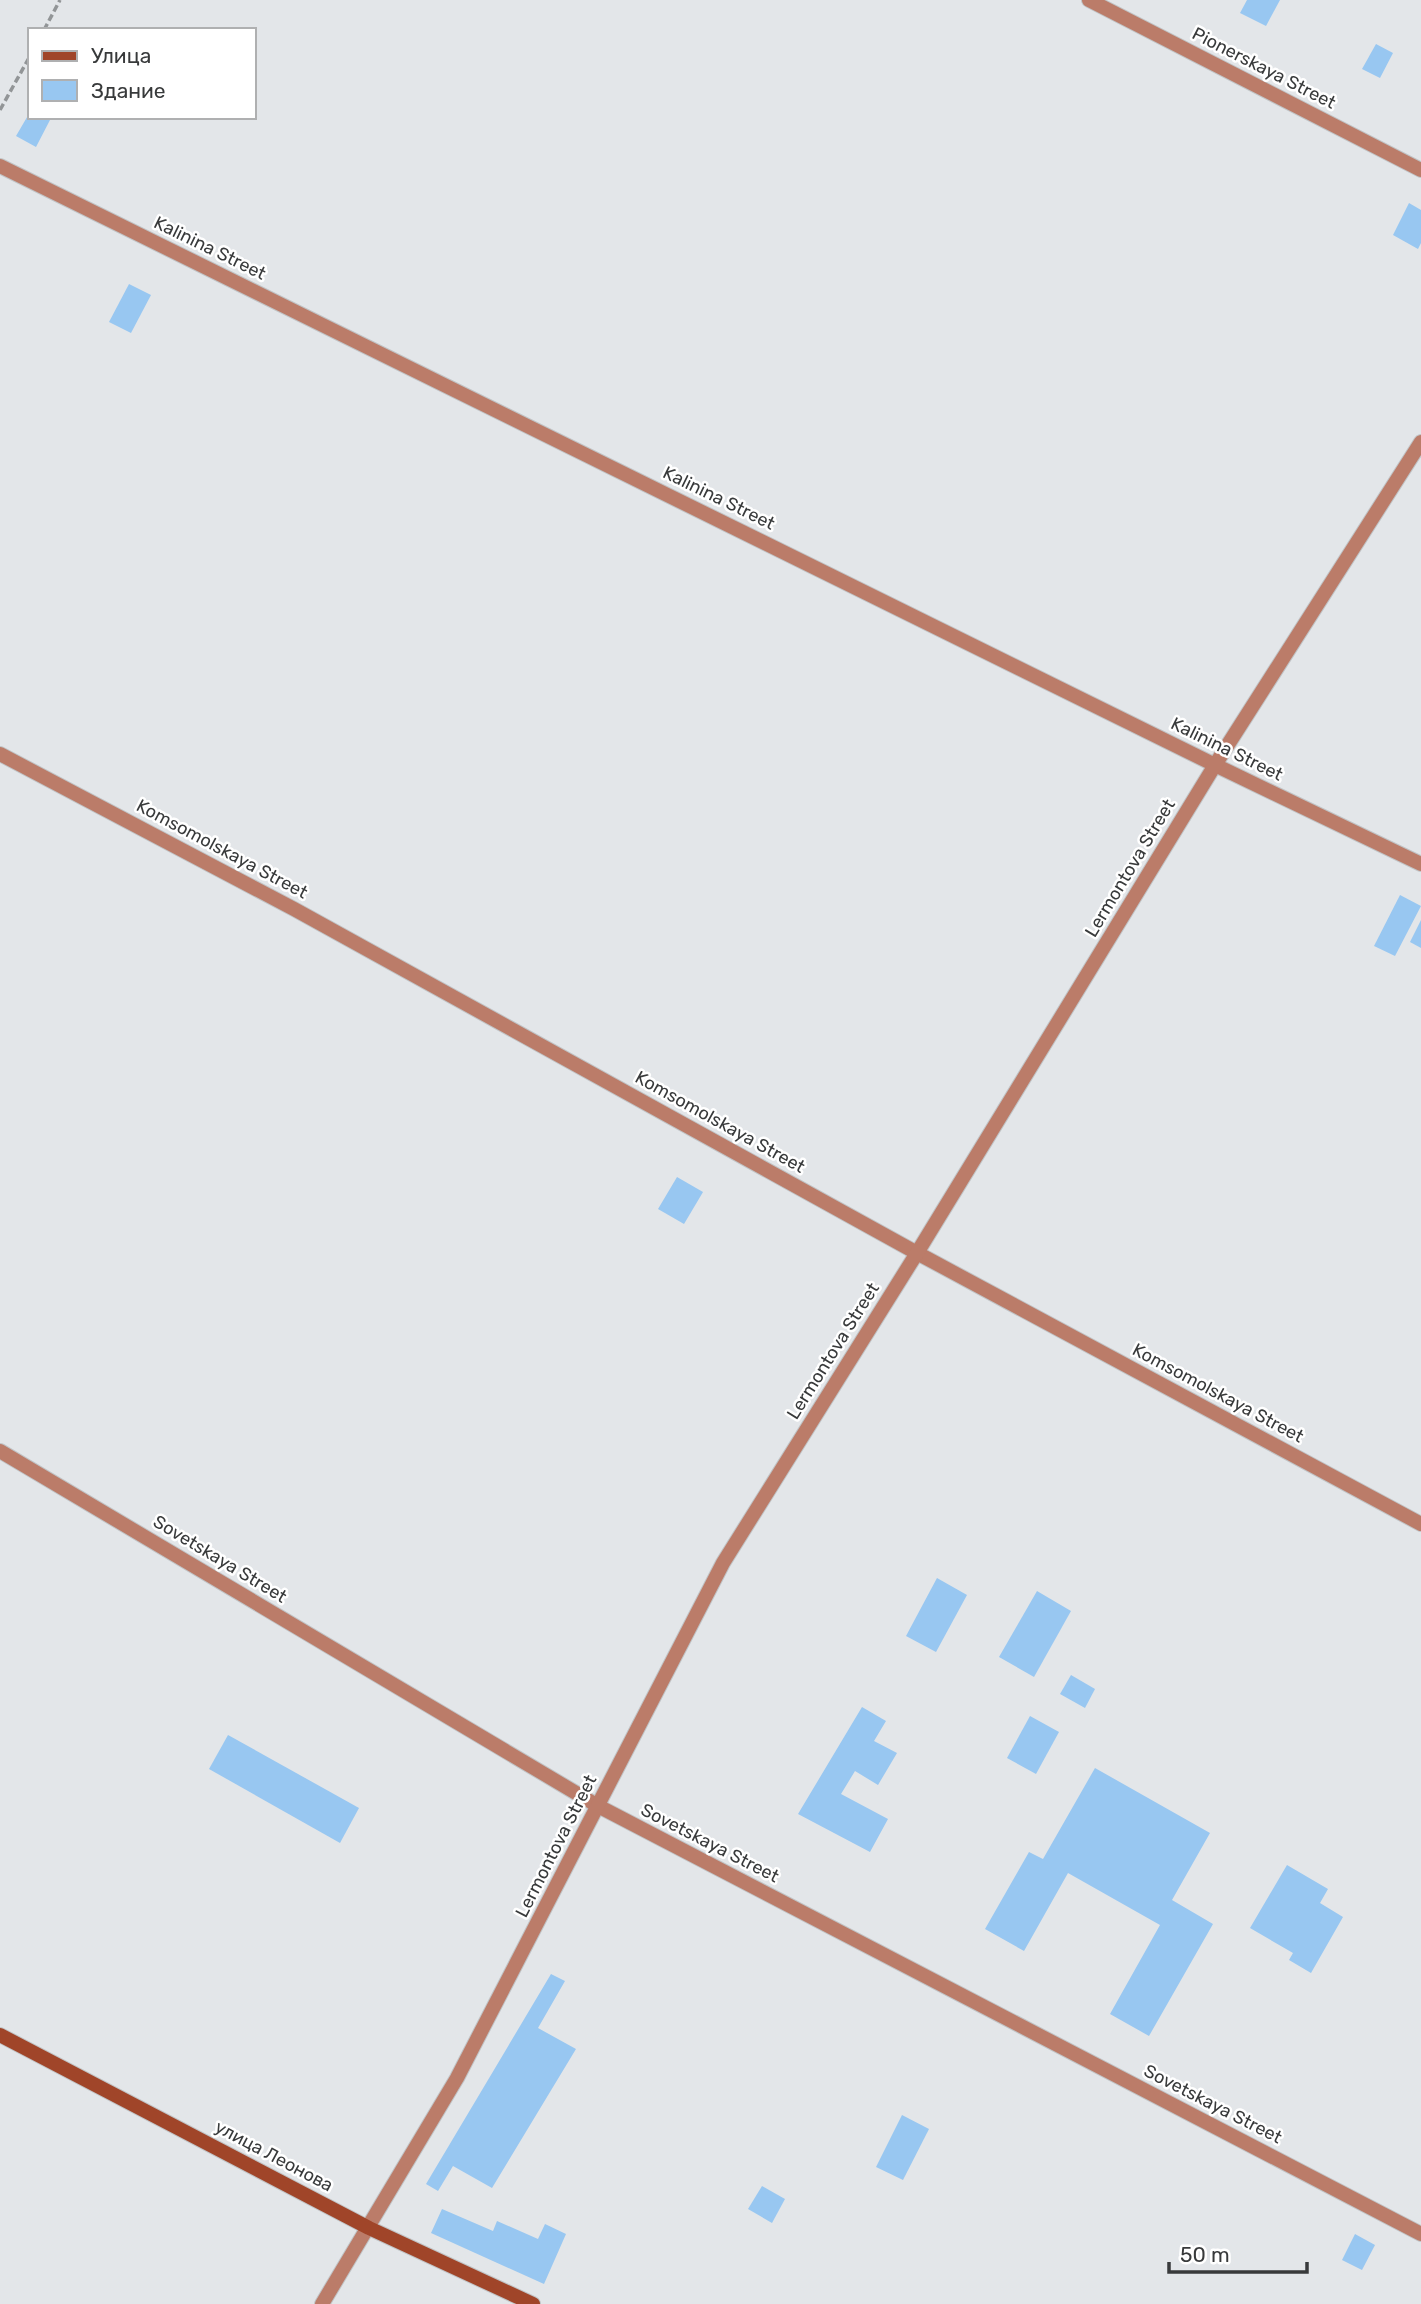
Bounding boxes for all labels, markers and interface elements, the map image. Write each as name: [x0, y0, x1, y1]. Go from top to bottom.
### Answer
street label: Pionerskaya Street: [1189, 22, 1339, 114]
legend: [28, 28, 256, 119]
text: Улица: [91, 43, 151, 68]
text: Здание: [91, 78, 166, 103]
street label: Kalinina Street: [150, 211, 270, 285]
street label: Kalinina Street: [659, 461, 779, 535]
street label: Kalinina Street: [1167, 712, 1287, 786]
street label: Komsomolskaya Street: [133, 794, 311, 904]
street label: Lermontova Street: [1080, 795, 1180, 941]
street label: Komsomolskaya Street: [631, 1066, 809, 1178]
street label: Lermontova Street: [782, 1279, 884, 1423]
street label: Komsomolskaya Street: [1129, 1338, 1307, 1448]
street label: Sovetskaya Street: [149, 1510, 291, 1608]
street label: Lermontova Street: [511, 1771, 601, 1921]
street label: Sovetskaya Street: [637, 1799, 783, 1887]
street label: Sovetskaya Street: [1140, 2060, 1286, 2148]
street label: улица Леонова: [211, 2116, 337, 2196]
scale bar: [1169, 2230, 1307, 2274]
text: 50 m: [1180, 2242, 1230, 2267]

